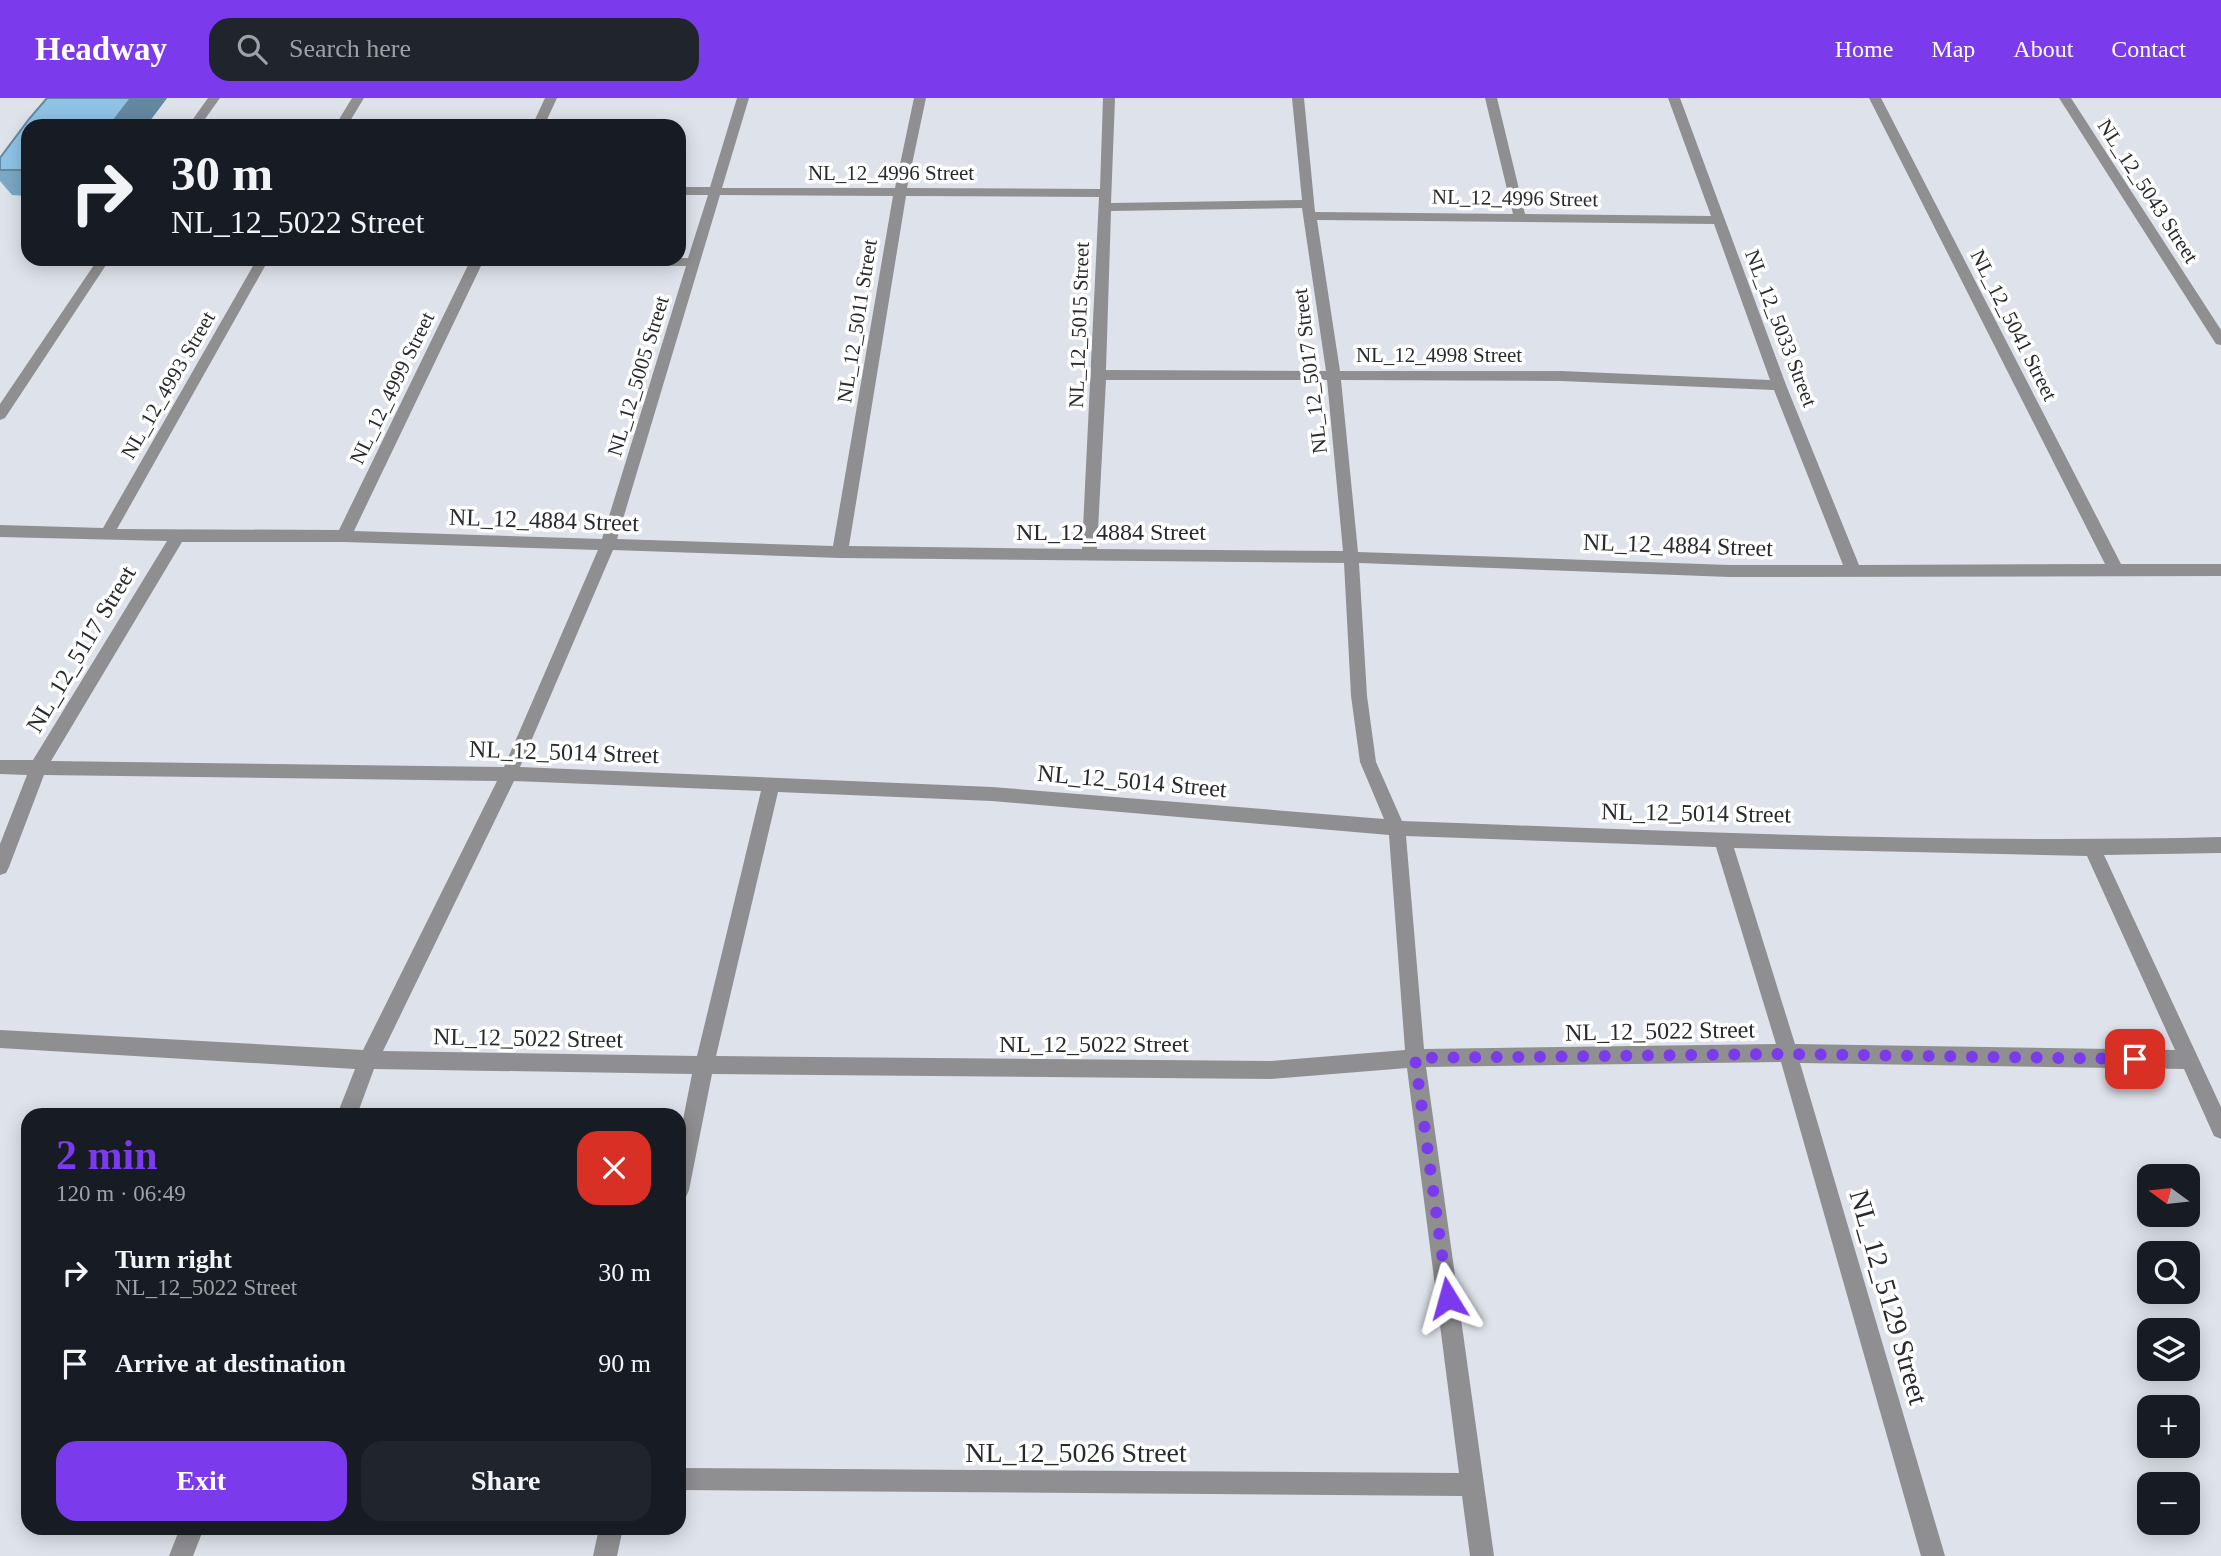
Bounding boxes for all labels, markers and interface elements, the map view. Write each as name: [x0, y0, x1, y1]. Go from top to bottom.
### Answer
search box: [209, 18, 699, 81]
icon: search: [233, 30, 271, 68]
text: Headway: [35, 31, 167, 67]
text: Search here: [289, 34, 411, 63]
text: Home: [1835, 36, 1893, 62]
text: Map: [1931, 36, 1975, 62]
text: About: [2013, 36, 2073, 62]
text: Contact: [2111, 36, 2186, 62]
street label: NL_12_5043 Street: [2093, 115, 2203, 267]
text: 30 m: [171, 146, 273, 201]
icon: right: [56, 147, 147, 238]
street label: NL_12_4996 Street: [808, 161, 974, 185]
street label: NL_12_4996 Street: [1432, 185, 1598, 211]
text: NL_12_5022 Street: [171, 204, 424, 240]
street label: NL_12_5011 Street: [832, 237, 882, 405]
street label: NL_12_5015 Street: [1064, 241, 1094, 408]
street label: NL_12_5041 Street: [1966, 245, 2062, 405]
street label: NL_12_5033 Street: [1740, 246, 1822, 410]
street label: NL_12_5017 Street: [1288, 287, 1332, 455]
street label: NL_12_5005 Street: [602, 293, 674, 459]
street label: NL_12_4993 Street: [116, 307, 220, 463]
street label: NL_12_4999 Street: [345, 308, 439, 468]
street label: NL_12_4998 Street: [1356, 343, 1522, 367]
street label: NL_12_4884 Street: [449, 504, 640, 536]
street label: NL_12_4884 Street: [1016, 519, 1206, 545]
street label: NL_12_4884 Street: [1583, 529, 1774, 561]
street label: NL_12_5117 Street: [21, 561, 141, 737]
street label: NL_12_5014 Street: [469, 736, 660, 768]
street label: NL_12_5014 Street: [1036, 760, 1228, 802]
street label: NL_12_5014 Street: [1601, 798, 1792, 828]
street label: NL_12_5022 Street: [1565, 1016, 1756, 1046]
street label: NL_12_5022 Street: [433, 1023, 624, 1053]
pin: [2105, 1029, 2165, 1089]
street label: NL_12_5022 Street: [999, 1031, 1189, 1057]
icon: arrive: [2116, 1040, 2154, 1078]
button: close: [577, 1131, 651, 1205]
text: 2 min: [56, 1132, 158, 1178]
north arrow: [2137, 1164, 2200, 1227]
map controls: [2137, 1164, 2200, 1535]
text: 120 m · 06:49: [56, 1181, 186, 1206]
street label: NL_12_5129 Street: [1844, 1186, 1935, 1408]
button: search: [2137, 1241, 2200, 1304]
text: Turn right: [115, 1245, 232, 1274]
icon: right: [56, 1254, 94, 1292]
text: 30 m: [598, 1258, 651, 1287]
position arrow: [1411, 1261, 1485, 1335]
text: NL_12_5022 Street: [115, 1275, 297, 1300]
button: layers: [2137, 1318, 2200, 1381]
icon: arrive: [56, 1345, 94, 1383]
text: Arrive at destination: [115, 1349, 346, 1378]
text: 90 m: [598, 1349, 651, 1378]
button: +: [2137, 1395, 2200, 1458]
street label: NL_12_5026 Street: [965, 1437, 1187, 1468]
button: Exit: [56, 1441, 347, 1521]
button: Share: [361, 1441, 651, 1521]
button: −: [2137, 1472, 2200, 1535]

